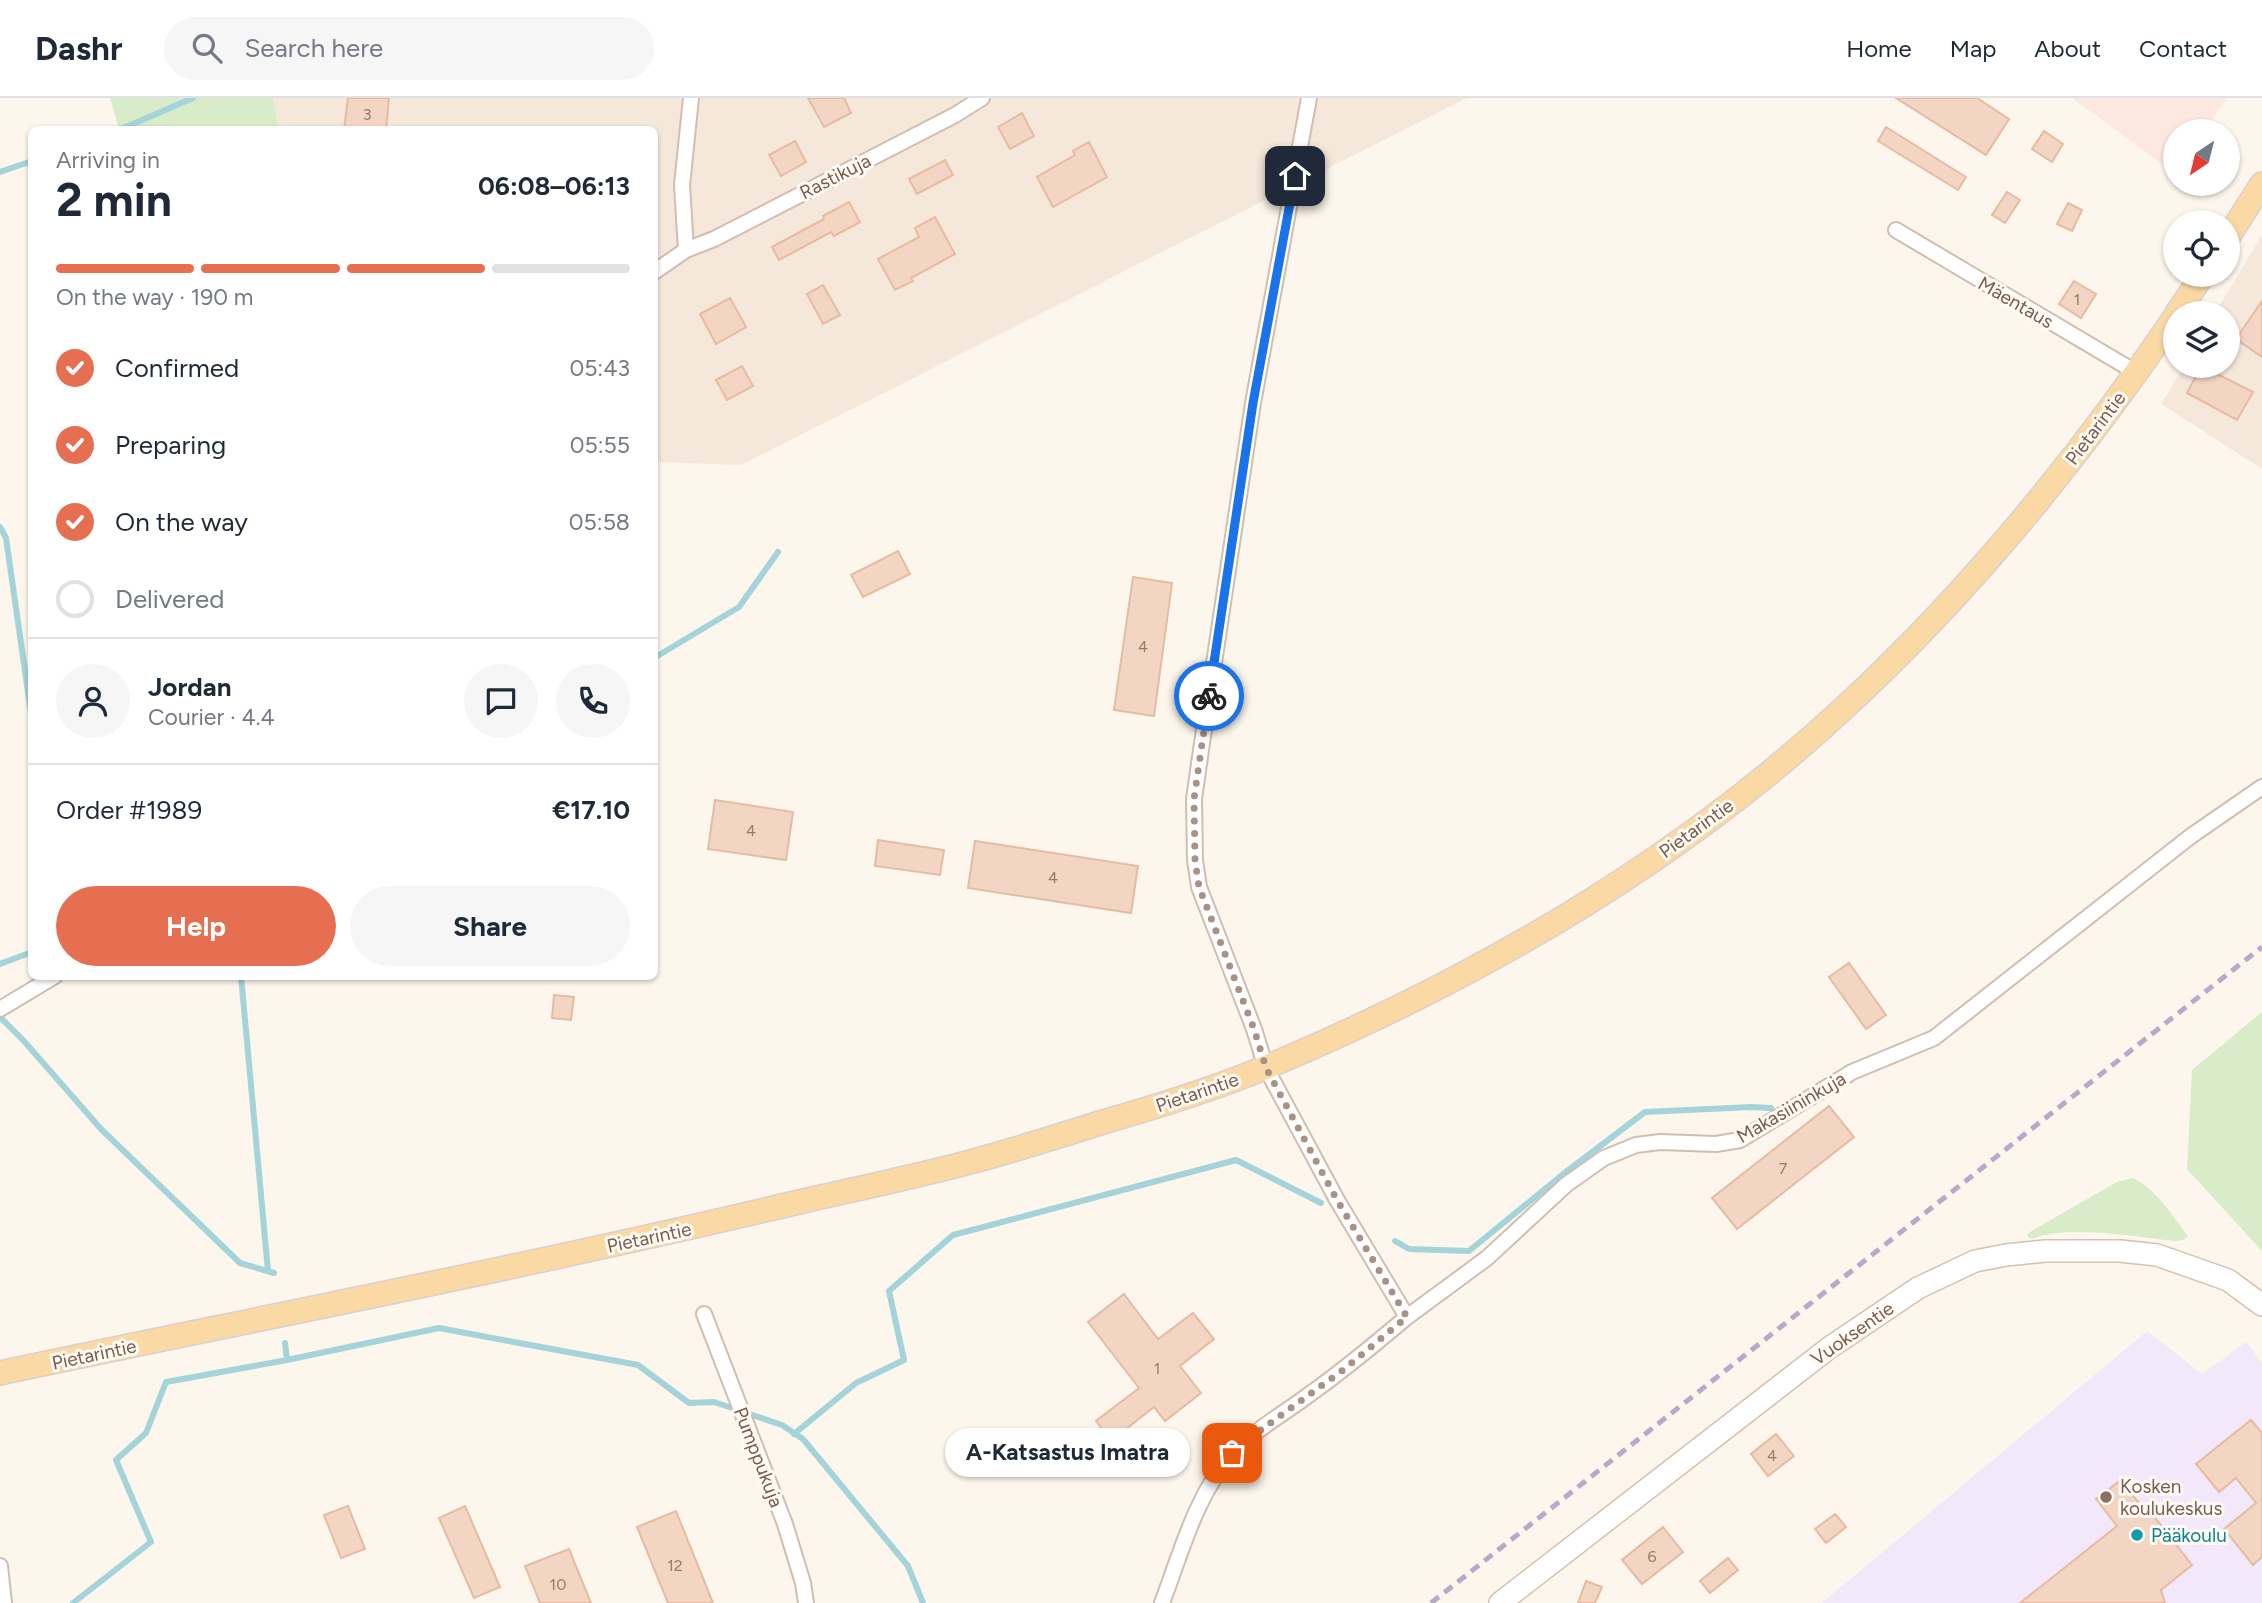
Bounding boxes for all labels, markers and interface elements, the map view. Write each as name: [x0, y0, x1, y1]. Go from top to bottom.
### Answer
search box: [164, 17, 654, 80]
text: Dashr: [35, 29, 122, 68]
icon: search: [188, 29, 226, 67]
text: Search here: [244, 32, 383, 64]
text: Home: [1846, 34, 1912, 63]
text: Map: [1950, 34, 1996, 63]
text: About: [2034, 34, 2101, 63]
text: Contact: [2139, 34, 2227, 63]
house number: 3: [363, 105, 371, 124]
north arrow: [2163, 119, 2240, 196]
map controls: [2163, 119, 2240, 378]
text: Arriving in: [56, 146, 160, 174]
pin: [1265, 146, 1325, 206]
street label: Rastikuja: [796, 149, 875, 204]
icon: home: [1276, 157, 1314, 195]
text: 06:08–06:13: [478, 170, 630, 202]
text: 2 min: [56, 172, 172, 228]
button: locate: [2163, 210, 2240, 287]
street label: Mäentaus: [1974, 272, 2058, 333]
text: On the way · 190 m: [56, 283, 253, 311]
house number: 1: [2074, 290, 2080, 309]
button: layers: [2163, 301, 2240, 378]
icon: check: [56, 349, 94, 387]
text: Confirmed: [115, 352, 239, 384]
text: 05:43: [569, 354, 630, 382]
street label: Pietarintie: [2060, 387, 2130, 470]
icon: check: [56, 426, 94, 464]
text: Preparing: [115, 429, 226, 461]
text: 05:55: [570, 431, 630, 459]
icon: check: [56, 503, 94, 541]
text: On the way: [115, 506, 248, 538]
text: 05:58: [569, 508, 630, 536]
text: Delivered: [115, 583, 224, 615]
house number: 4: [1138, 637, 1148, 656]
courier: [1174, 661, 1244, 731]
button: person: [56, 664, 130, 738]
button: chat: [464, 664, 538, 738]
button: phone: [556, 664, 630, 738]
text: Jordan: [148, 671, 231, 703]
icon: bike: [1190, 677, 1228, 715]
text: Courier · 4.4: [148, 703, 275, 731]
text: Order #1989: [56, 794, 202, 826]
text: €17.10: [552, 794, 630, 826]
street label: Pietarintie: [1655, 794, 1738, 863]
house number: 4: [746, 821, 756, 840]
house number: 4: [1048, 868, 1058, 887]
button: Help: [56, 886, 336, 966]
button: Share: [350, 886, 630, 966]
street label: Makasiininkuja: [1733, 1067, 1850, 1148]
street label: Pietarintie: [1153, 1068, 1242, 1117]
house number: 7: [1779, 1159, 1788, 1178]
street label: Pietarintie: [605, 1217, 694, 1258]
street label: Vuoksentie: [1806, 1297, 1898, 1370]
street label: Pietarintie: [50, 1334, 139, 1375]
house number: 1: [1154, 1359, 1160, 1378]
street label: Pumppukuja: [729, 1404, 788, 1510]
pin: [1202, 1423, 1262, 1483]
callout: A-Katsastus Imatra: [945, 1428, 1190, 1478]
icon: bag: [1213, 1434, 1251, 1472]
text: A-Katsastus Imatra: [966, 1438, 1169, 1466]
house number: 4: [1767, 1446, 1777, 1465]
place label: Kosken koulukeskus: [2120, 1475, 2222, 1520]
marker: Kosken koulukeskus: [2098, 1489, 2114, 1505]
place label: Pääkoulu: [2151, 1524, 2227, 1547]
marker: Pääkoulu: [2129, 1527, 2145, 1543]
house number: 6: [1647, 1547, 1657, 1566]
house number: 12: [667, 1556, 683, 1575]
house number: 10: [550, 1575, 566, 1594]

